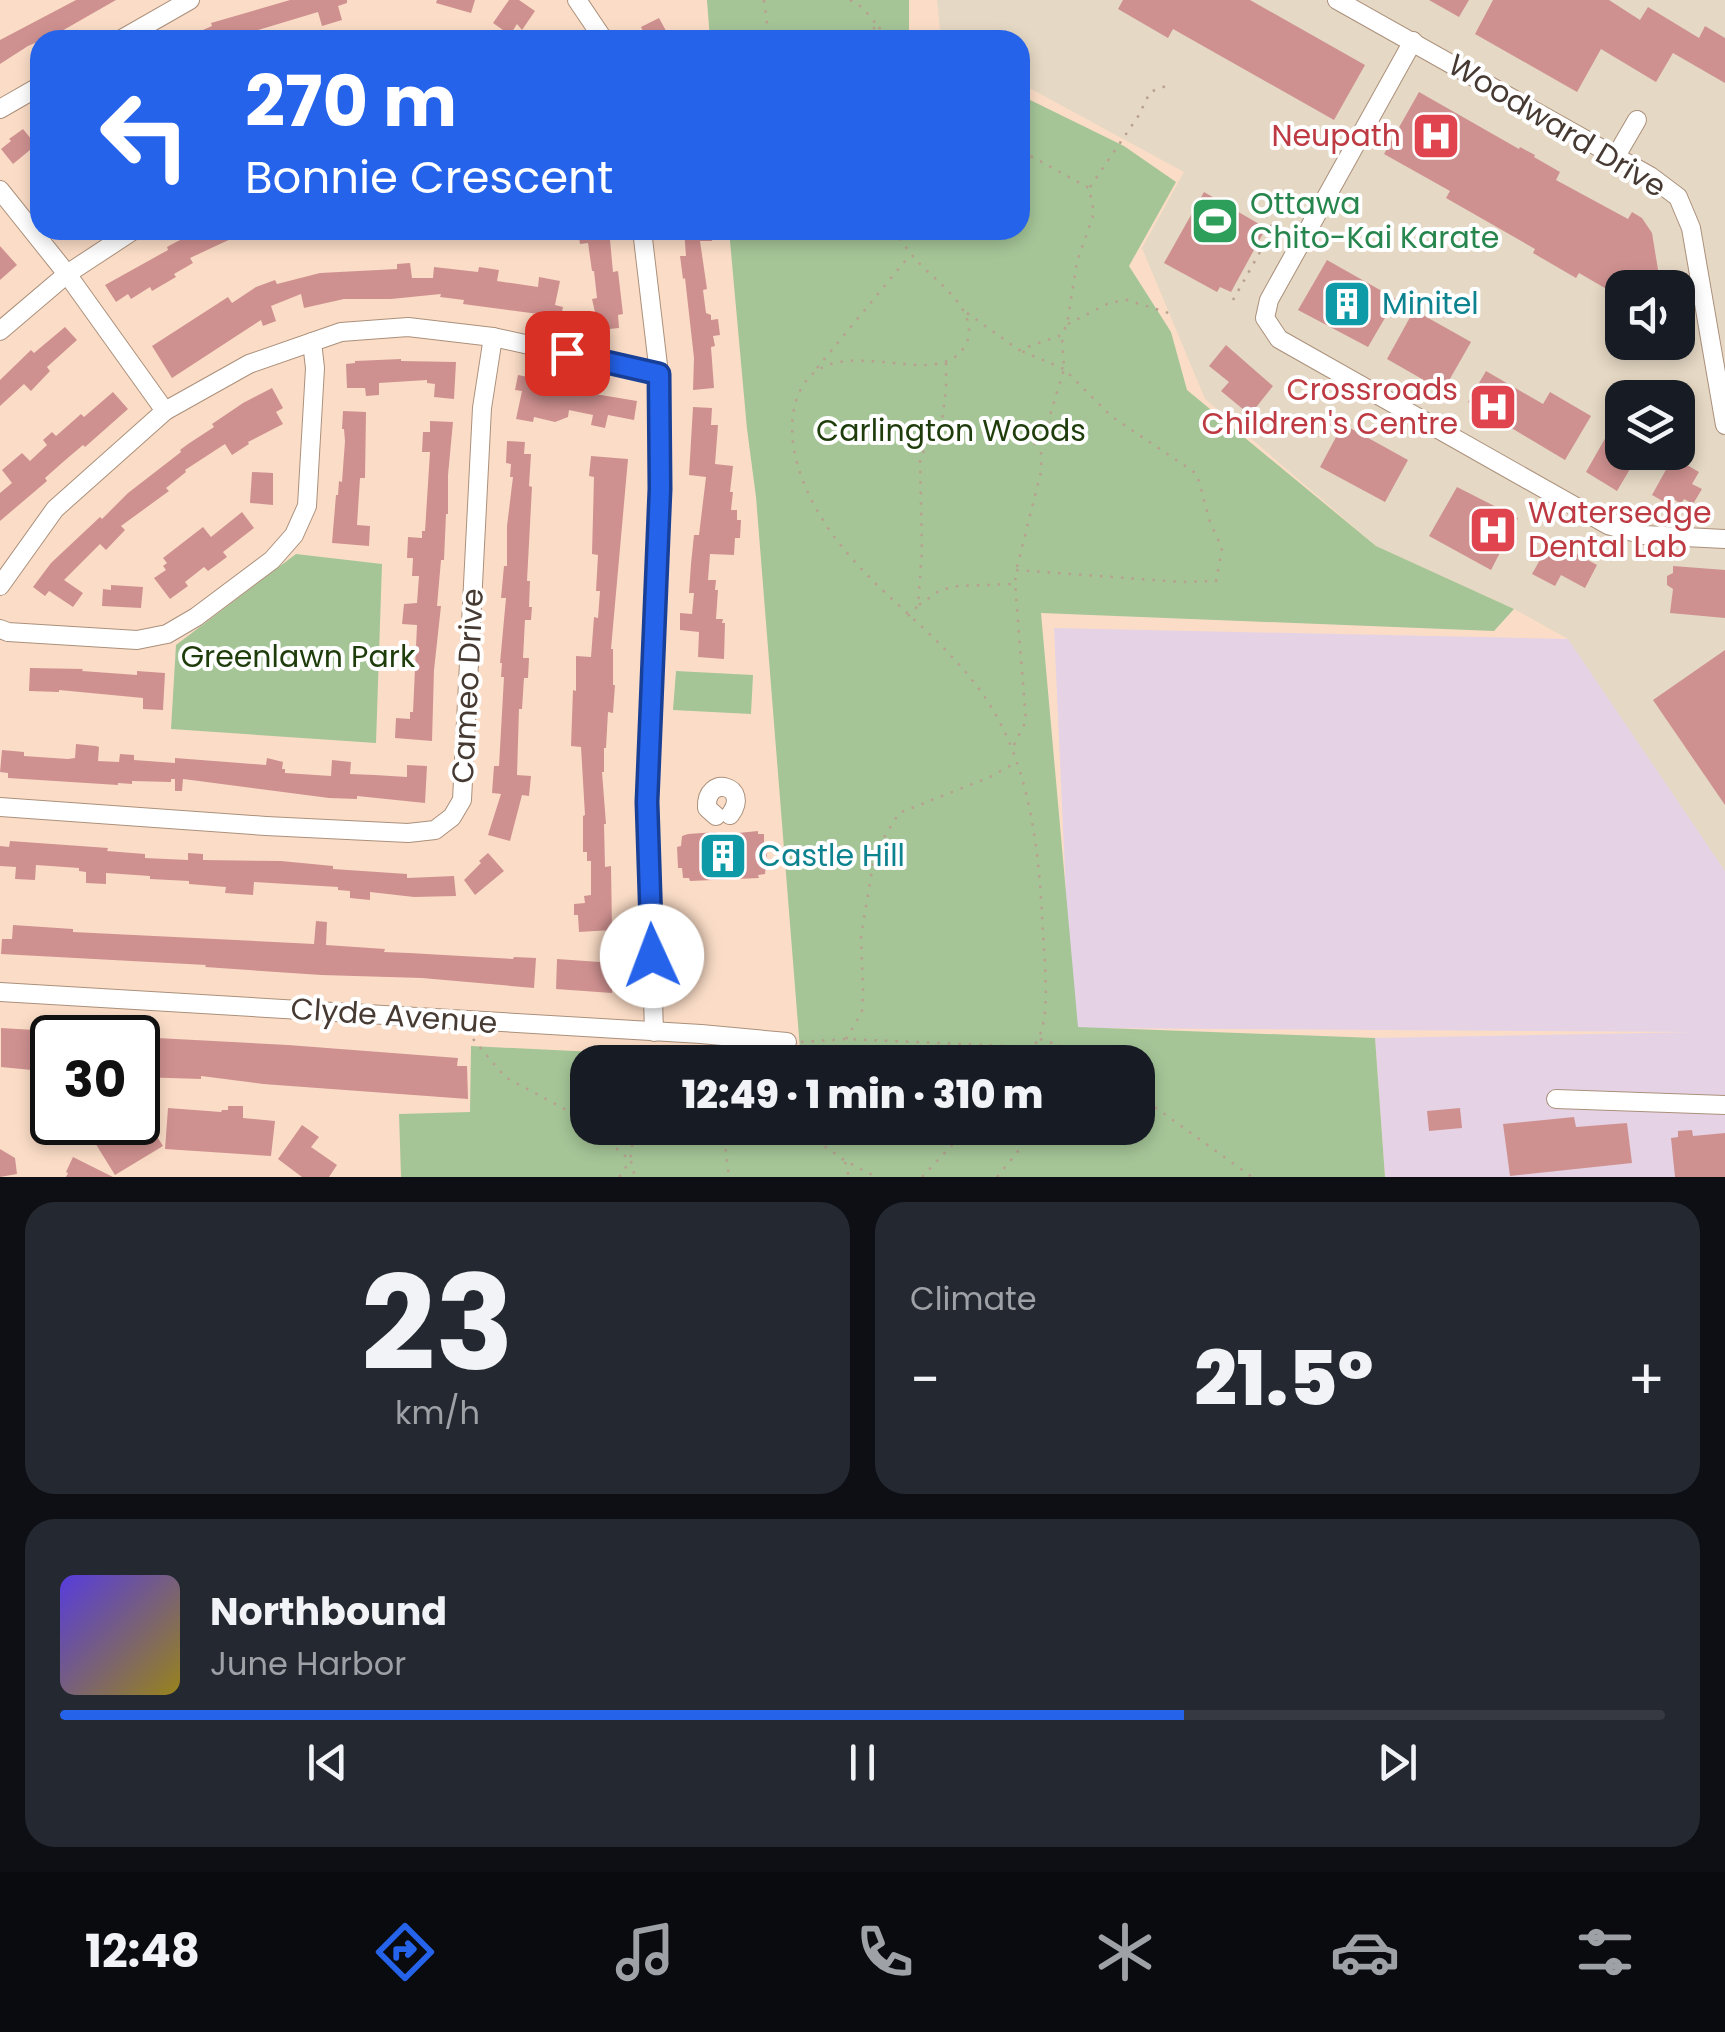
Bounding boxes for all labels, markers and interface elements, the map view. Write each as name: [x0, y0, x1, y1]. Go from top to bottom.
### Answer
street label: Woodward Drive: [1440, 43, 1674, 208]
text: 270 m: [245, 52, 457, 151]
icon: left: [80, 70, 210, 200]
hospital icon: Neupath: [1410, 110, 1462, 162]
place label: Neupath: [1271, 114, 1401, 157]
text: Bonnie Crescent: [245, 146, 613, 209]
place label: Ottawa Chito-Kai Karate: [1250, 182, 1499, 259]
sports icon: Ottawa Chito-Kai Karate: [1189, 195, 1241, 247]
map controls: [1605, 270, 1695, 470]
button: sound: [1605, 270, 1695, 360]
building icon: Minitel: [1321, 278, 1373, 330]
place label: Minitel: [1382, 282, 1479, 325]
pin: [525, 311, 610, 396]
icon: arrive: [540, 326, 595, 381]
place label: Crossroads Children's Centre: [1202, 368, 1458, 445]
button: layers: [1605, 380, 1695, 470]
hospital icon: Crossroads Children's Centre: [1467, 381, 1519, 433]
park label: Carlington Woods: [816, 409, 1086, 452]
place label: Watersedge Dental Lab: [1528, 491, 1712, 568]
hospital icon: Watersedge Dental Lab: [1467, 504, 1519, 556]
street label: Cameo Drive: [441, 587, 494, 785]
park label: Greenlawn Park: [181, 635, 416, 678]
building icon: Castle Hill: [697, 830, 749, 882]
place label: Castle Hill: [758, 834, 905, 877]
position arrow: [600, 904, 704, 1008]
street label: Clyde Avenue: [289, 987, 499, 1044]
speed limit sign: 30: [30, 1015, 160, 1145]
text: 12:49 · 1 min · 310 m: [682, 1068, 1043, 1121]
text: 23: [361, 1232, 514, 1415]
text: Climate: [910, 1276, 1037, 1321]
text: 21.5°: [1194, 1326, 1374, 1431]
text: −: [910, 1341, 940, 1418]
text: +: [1627, 1341, 1665, 1418]
text: km/h: [395, 1390, 480, 1435]
text: Northbound: [210, 1585, 447, 1638]
text: June Harbor: [210, 1641, 406, 1686]
icon: previous: [300, 1735, 355, 1790]
icon: pause: [835, 1735, 890, 1790]
icon: next: [1370, 1735, 1425, 1790]
icon: directions: [370, 1917, 440, 1987]
icon: music: [610, 1917, 680, 1987]
icon: phone: [850, 1917, 920, 1987]
icon: climate: [1090, 1917, 1160, 1987]
icon: car: [1330, 1917, 1400, 1987]
icon: filters: [1570, 1917, 1640, 1987]
text: 12:48: [85, 1920, 200, 1983]

